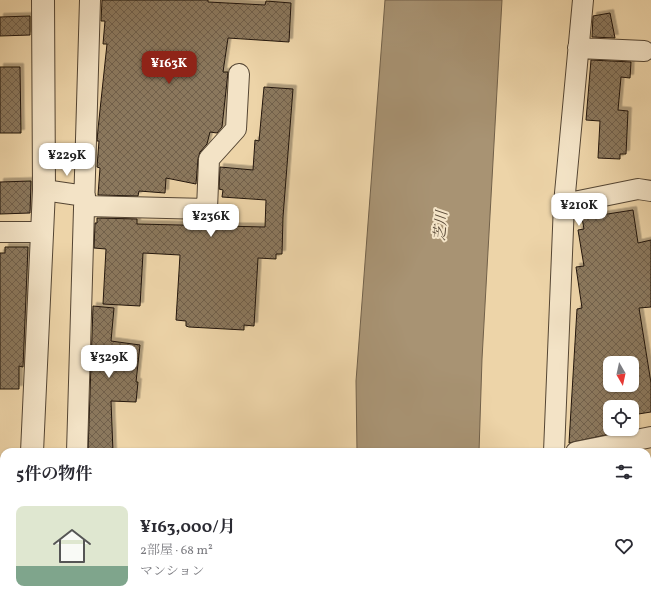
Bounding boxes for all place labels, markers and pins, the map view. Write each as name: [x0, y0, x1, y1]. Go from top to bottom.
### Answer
pin: ¥163K: [141, 51, 197, 85]
pin: ¥229K: [39, 143, 95, 177]
pin: ¥210K: [551, 193, 607, 227]
pin: ¥236K: [183, 204, 239, 238]
pin: ¥329K: [81, 345, 137, 379]

